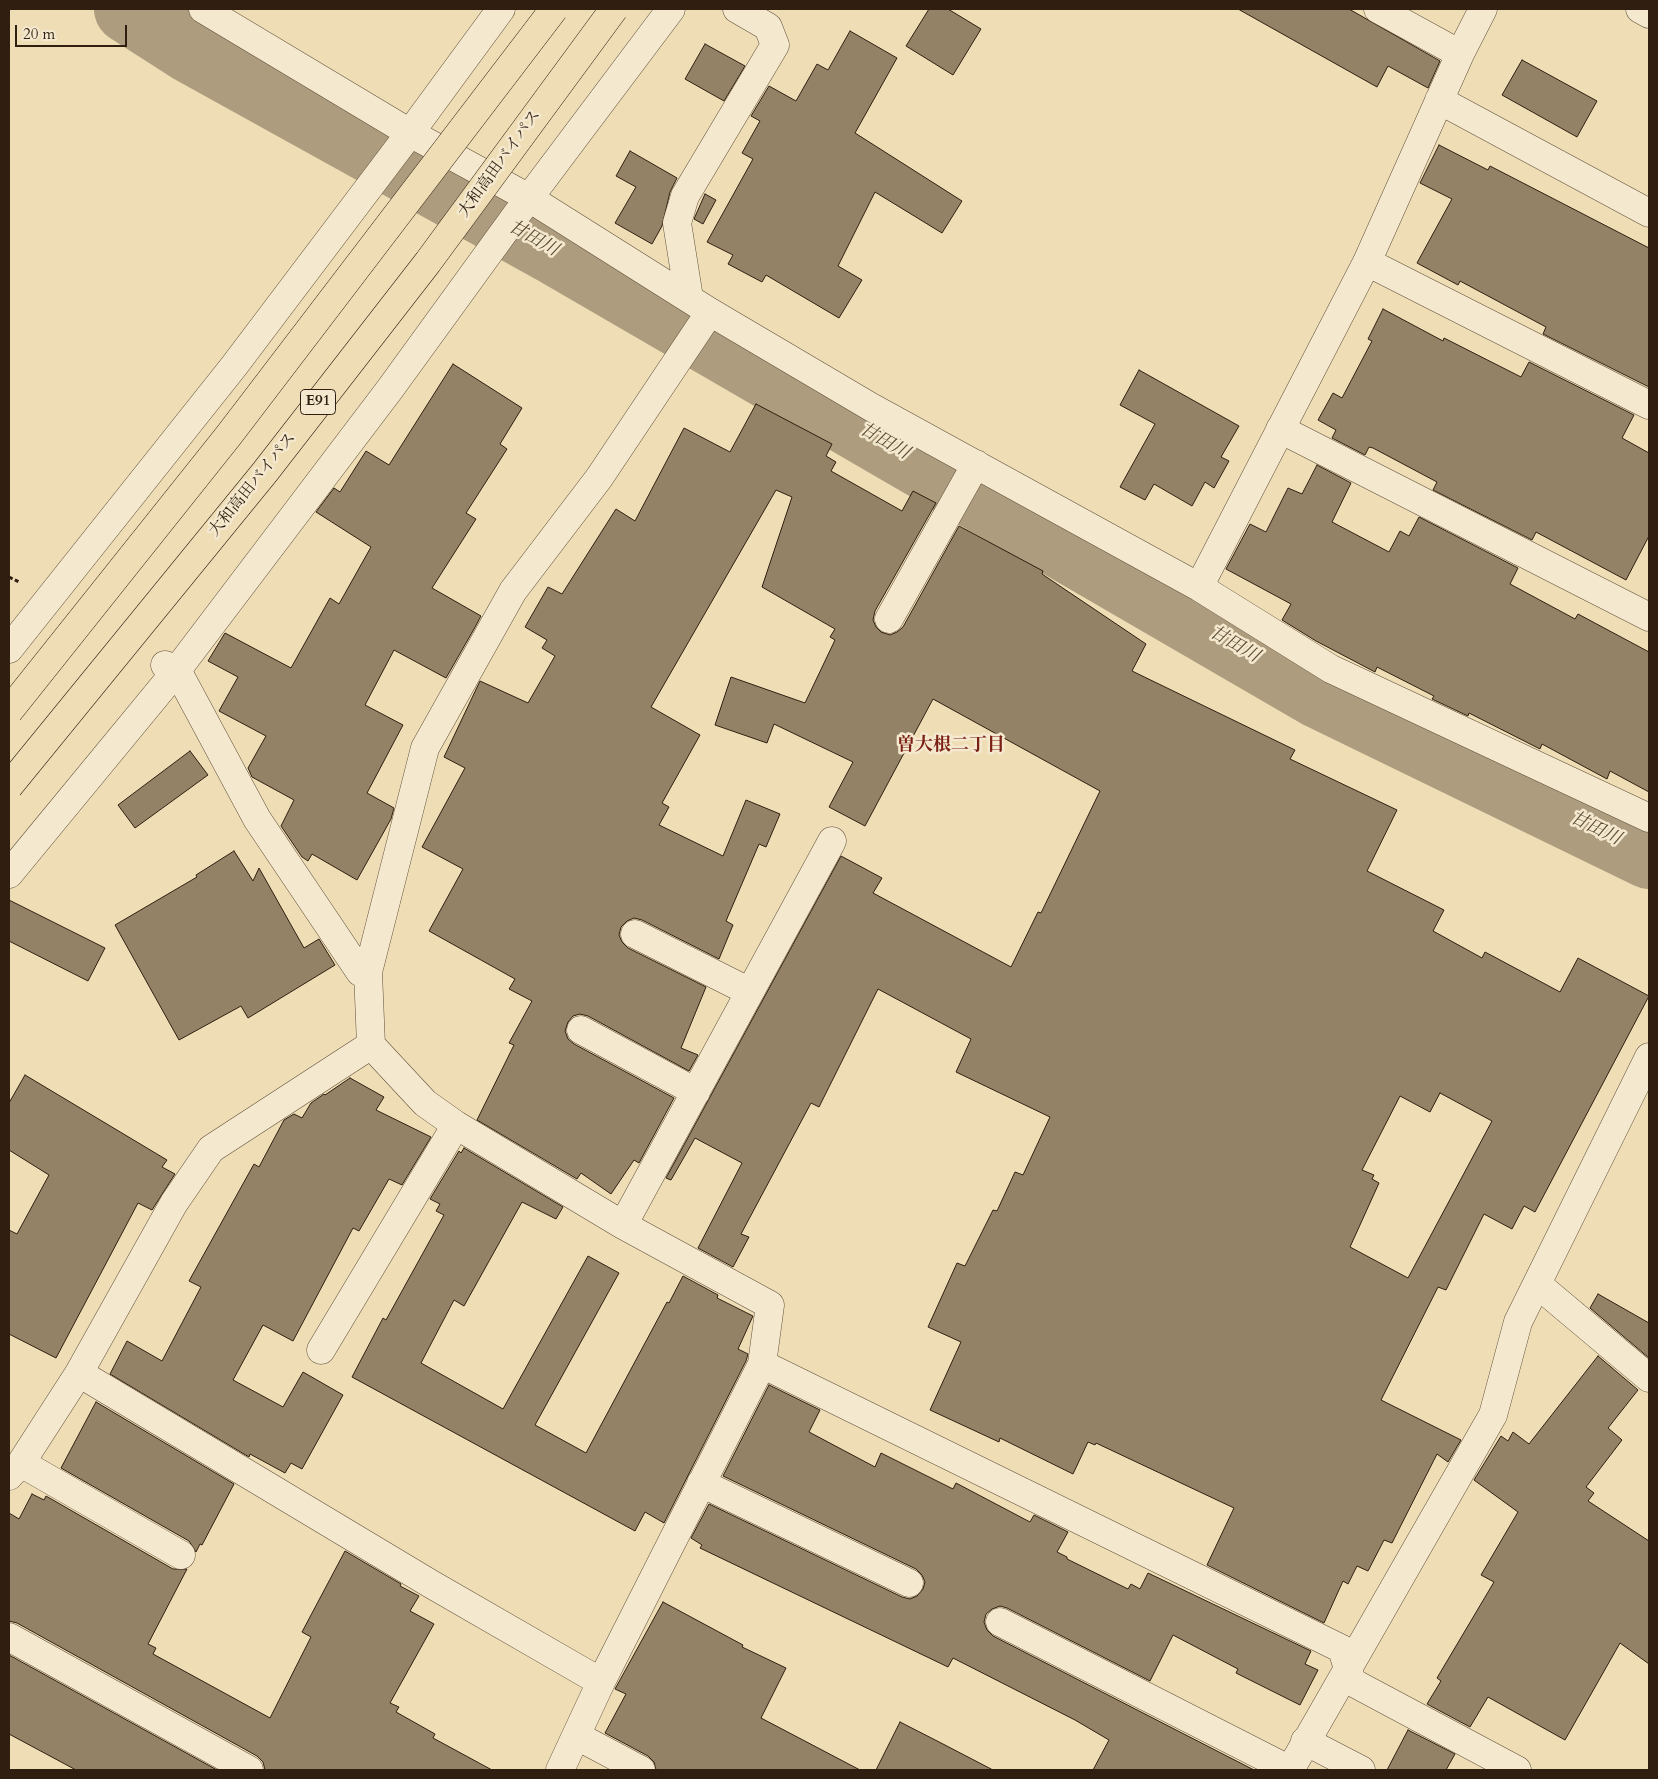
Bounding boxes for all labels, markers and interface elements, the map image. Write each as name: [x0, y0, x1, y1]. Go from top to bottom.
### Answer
scale bar: [18, 15, 130, 47]
text: 20 m: [23, 24, 55, 44]
street label: 大和高田バイパス: [455, 107, 545, 221]
water label: 甘田川: [504, 216, 562, 262]
road number: E91: [300, 390, 336, 414]
water label: 甘田川: [855, 419, 913, 465]
street label: 大和高田バイパス: [205, 429, 301, 541]
water label: 甘田川: [1205, 622, 1263, 668]
district label: 曽大根二丁目: [897, 735, 1005, 757]
water label: 甘田川: [1566, 807, 1624, 851]

